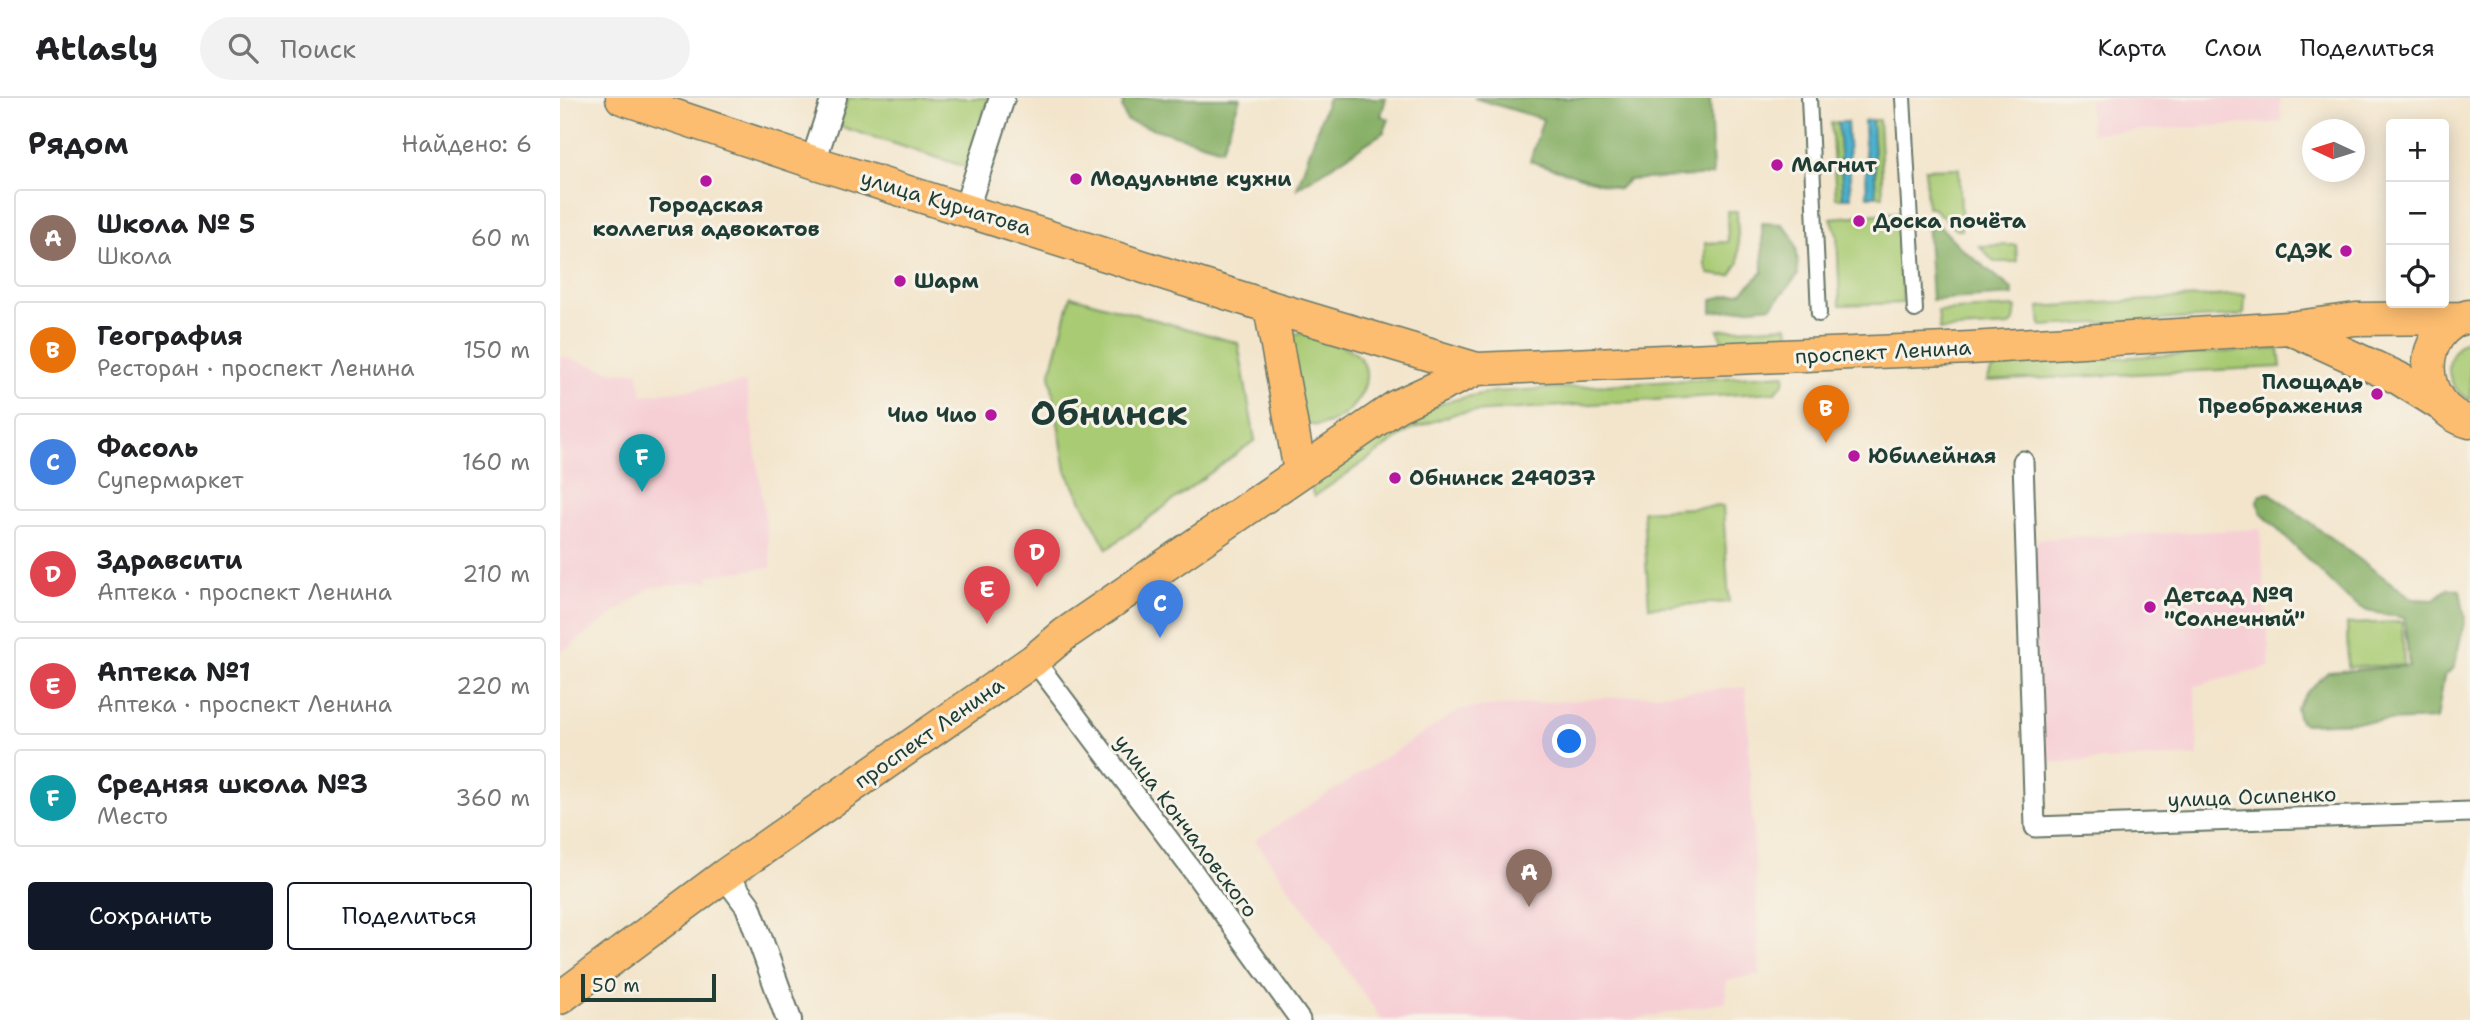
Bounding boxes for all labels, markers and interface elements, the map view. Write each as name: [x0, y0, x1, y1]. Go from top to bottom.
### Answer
search box: [200, 17, 690, 80]
text: Atlasly: [35, 26, 158, 71]
icon: search: [224, 29, 262, 67]
text: Поиск: [280, 31, 356, 66]
text: Карта: [2098, 32, 2166, 64]
text: Слои: [2204, 32, 2262, 64]
text: Поделиться: [2300, 32, 2435, 64]
north arrow: [2302, 119, 2365, 182]
map controls: [2386, 119, 2449, 308]
button: +: [2386, 119, 2449, 182]
text: Рядом: [28, 123, 128, 164]
text: Найдено: 6: [402, 129, 532, 159]
place label: Магнит: [1791, 151, 1877, 179]
marker: Магнит: [1769, 157, 1785, 173]
street label: улица Курчатова: [857, 164, 1035, 242]
place label: Модульные кухни: [1090, 165, 1292, 193]
marker: Модульные кухни: [1068, 171, 1084, 187]
marker: Городская коллегия адвокатов: [698, 173, 714, 189]
button: −: [2386, 182, 2449, 245]
place label: Городская коллегия адвокатов: [592, 191, 820, 243]
text: Школа № 5: [97, 206, 255, 241]
place label: Доска почёта: [1873, 207, 2027, 235]
marker: Доска почёта: [1851, 213, 1867, 229]
text: A: [44, 223, 62, 253]
text: 60 m: [471, 223, 530, 253]
place label: СДЭК: [2275, 237, 2333, 265]
text: Школа: [97, 241, 172, 271]
marker: СДЭК: [2338, 243, 2354, 259]
button: locate: [2386, 245, 2449, 308]
place label: Шарм: [914, 267, 979, 295]
marker: Шарм: [892, 273, 908, 289]
text: География: [97, 318, 243, 353]
street label: проспект Ленина: [1794, 333, 1972, 371]
text: B: [46, 335, 60, 365]
text: 150 m: [463, 335, 530, 365]
text: Ресторан · проспект Ленина: [97, 353, 415, 383]
place label: Площадь Преображения: [2198, 368, 2363, 420]
pin: B: [1803, 385, 1849, 443]
marker: Площадь Преображения: [2369, 386, 2385, 402]
district label: Обнинск: [1030, 389, 1188, 436]
place label: Чио Чио: [887, 401, 977, 429]
marker: Чио Чио: [983, 407, 999, 423]
text: Фасоль: [97, 430, 198, 465]
pin: F: [619, 434, 665, 492]
place label: Юбилейная: [1868, 442, 1996, 470]
text: C: [46, 447, 60, 477]
text: 160 m: [462, 447, 530, 477]
marker: Юбилейная: [1846, 448, 1862, 464]
place label: Обнинск 249037: [1409, 464, 1596, 492]
text: Супермаркет: [97, 465, 244, 495]
marker: Обнинск 249037: [1387, 470, 1403, 486]
pin: D: [1014, 529, 1060, 587]
text: Здравсити: [97, 542, 243, 577]
text: D: [45, 559, 61, 589]
text: 210 m: [462, 559, 530, 589]
pin: E: [964, 566, 1010, 624]
text: Аптека · проспект Ленина: [97, 577, 392, 607]
pin: C: [1137, 580, 1183, 638]
place label: Детсад №9 "Солнечный": [2164, 581, 2305, 633]
marker: Детсад №9 "Солнечный": [2142, 599, 2158, 615]
text: Аптека №1: [97, 654, 251, 689]
text: E: [45, 671, 61, 701]
text: 220 m: [456, 671, 530, 701]
street label: проспект Ленина: [849, 671, 1009, 795]
text: Аптека · проспект Ленина: [97, 689, 392, 719]
your location: [1552, 724, 1586, 758]
street label: улица Кончаловского: [1108, 729, 1264, 923]
text: Средняя школа №3: [97, 766, 368, 801]
street label: улица Осипенко: [2167, 780, 2337, 814]
text: F: [46, 783, 60, 813]
text: 360 m: [455, 783, 530, 813]
text: Место: [97, 801, 168, 831]
pin: A: [1506, 849, 1552, 907]
button: Сохранить: [28, 882, 273, 950]
button: Поделиться: [287, 882, 532, 950]
scale bar: [581, 971, 716, 1003]
text: 50 m: [592, 973, 640, 998]

